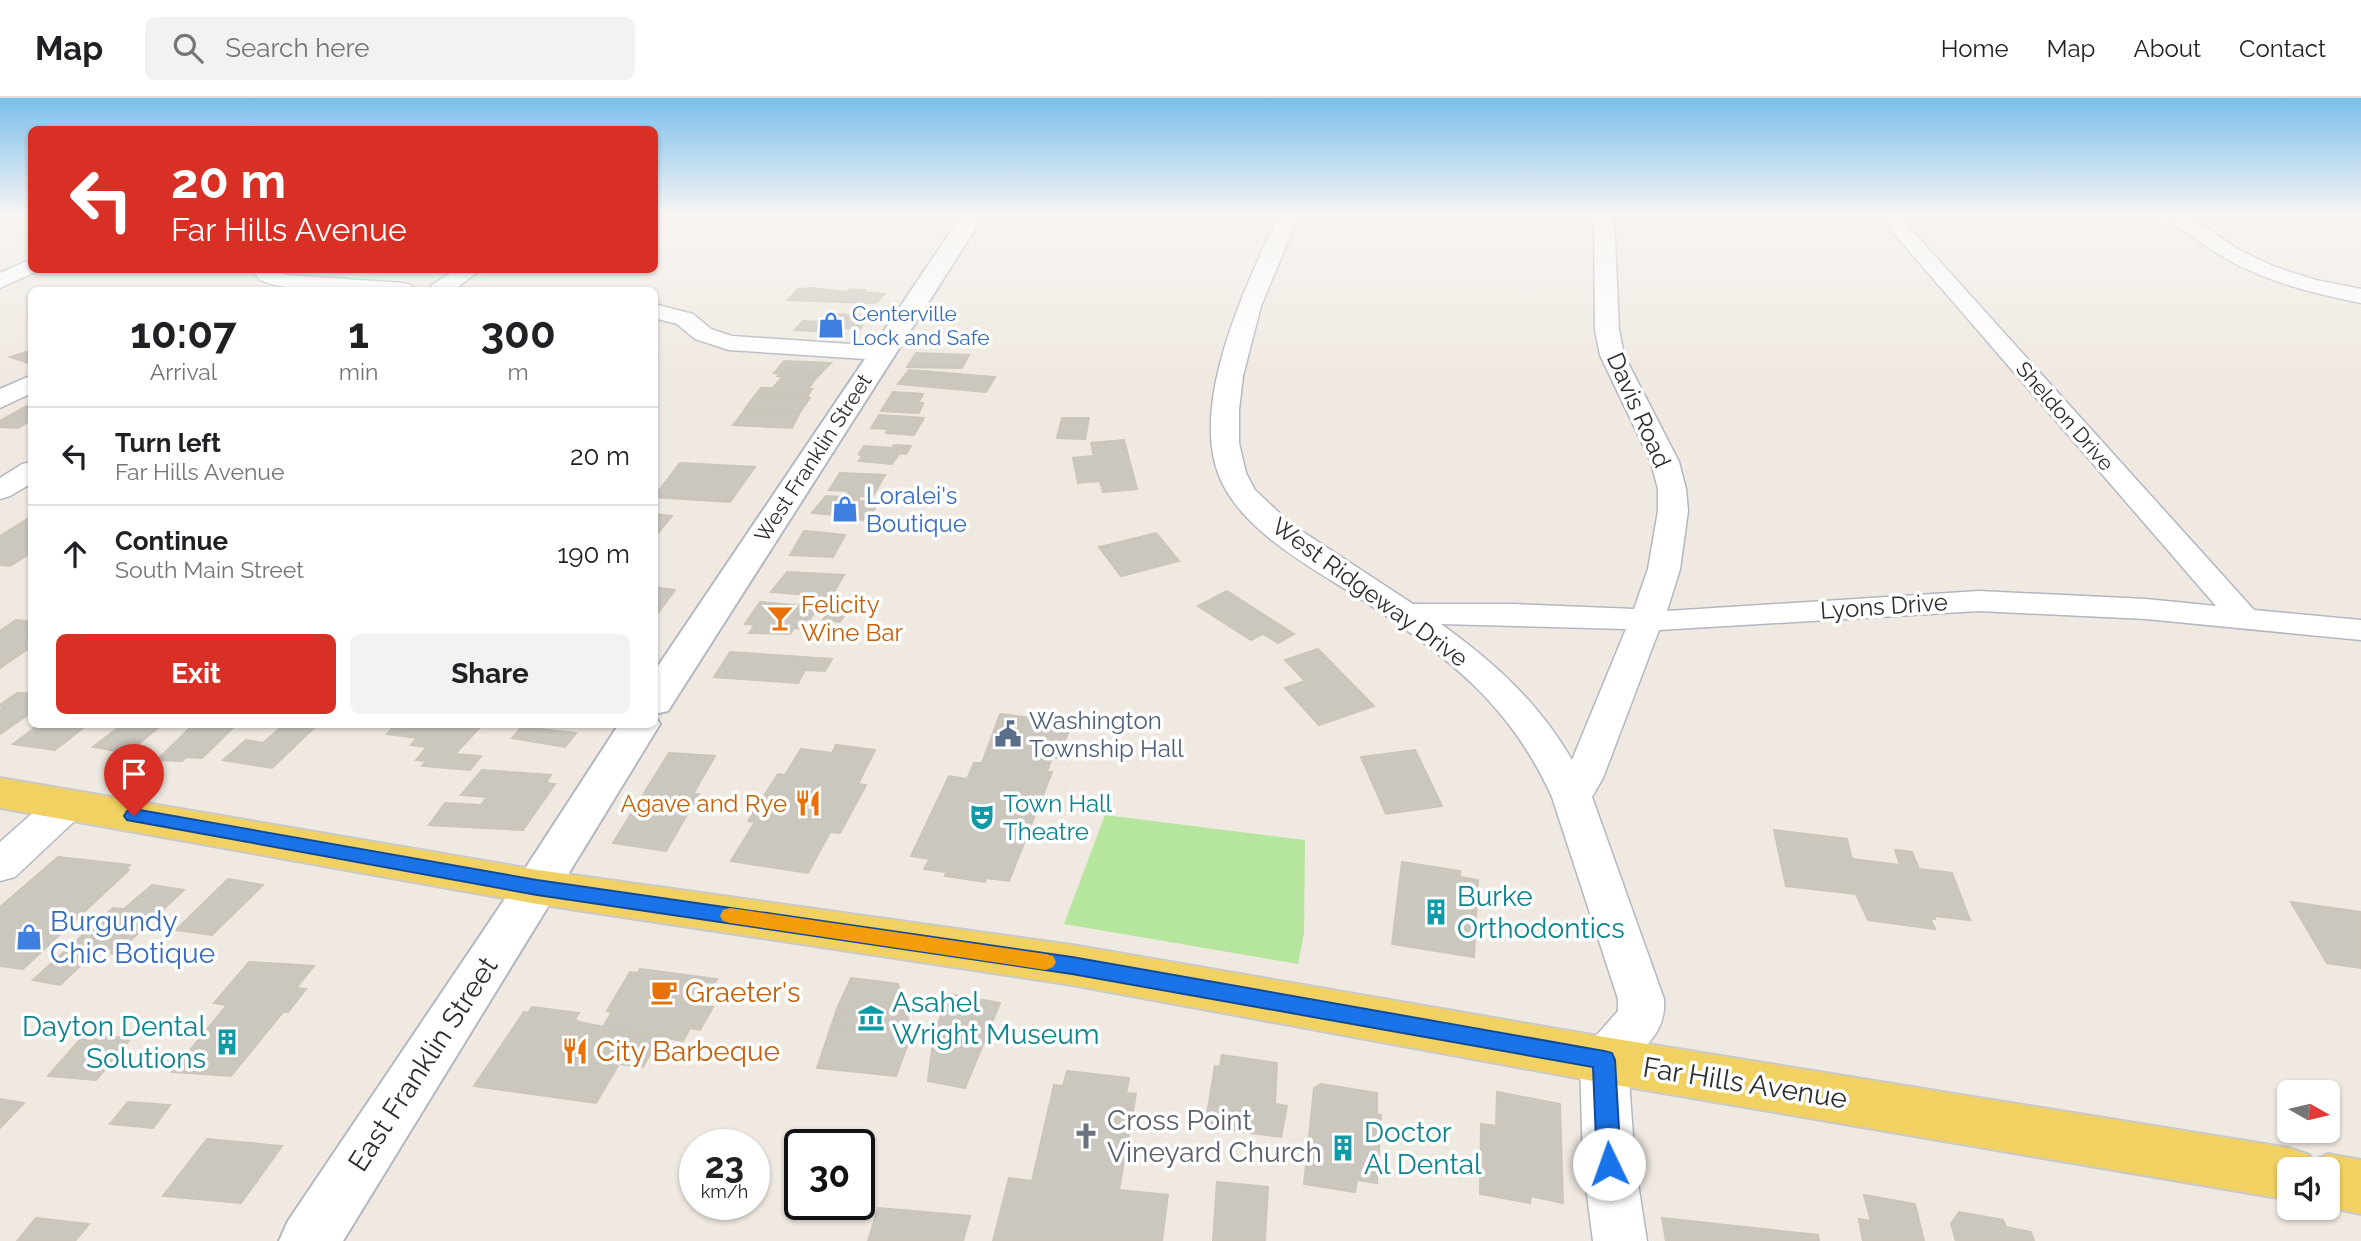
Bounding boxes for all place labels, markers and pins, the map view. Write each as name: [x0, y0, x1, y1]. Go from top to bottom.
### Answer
place label: Centerville Lock and Safe: [852, 301, 990, 350]
shop icon: Centerville Lock and Safe: [816, 310, 846, 340]
place label: Loralei's Boutique: [866, 481, 967, 538]
shop icon: Loralei's Boutique: [830, 494, 860, 524]
place label: Felicity Wine Bar: [801, 590, 904, 647]
bar icon: Felicity Wine Bar: [765, 603, 795, 633]
place label: Washington Township Hall: [1029, 706, 1184, 763]
public building icon: Washington Township Hall: [993, 719, 1023, 749]
pin: [104, 744, 164, 816]
restaurant icon: Agave and Rye: [793, 788, 823, 818]
place label: Agave and Rye: [621, 789, 787, 818]
place label: Town Hall Theatre: [1003, 789, 1113, 846]
theatre icon: Town Hall Theatre: [967, 802, 997, 832]
place label: Burke Orthodontics: [1457, 880, 1625, 945]
building icon: Burke Orthodontics: [1421, 897, 1451, 927]
place label: Burgundy Chic Botique: [50, 905, 215, 970]
shop icon: Burgundy Chic Botique: [14, 922, 44, 952]
place label: Graeter's: [685, 976, 801, 1009]
cafe icon: Graeter's: [649, 977, 679, 1007]
place label: Asahel Wright Museum: [892, 986, 1100, 1051]
museum icon: Asahel Wright Museum: [856, 1003, 886, 1033]
place label: Dayton Dental Solutions: [22, 1010, 206, 1075]
building icon: Dayton Dental Solutions: [212, 1027, 242, 1057]
place label: City Barbeque: [596, 1035, 780, 1068]
restaurant icon: City Barbeque: [560, 1036, 590, 1066]
place label: Cross Point Vineyard Church: [1107, 1104, 1322, 1169]
place label: Doctor Al Dental: [1364, 1116, 1482, 1181]
church icon: Cross Point Vineyard Church: [1071, 1121, 1101, 1151]
building icon: Doctor Al Dental: [1328, 1133, 1358, 1163]

